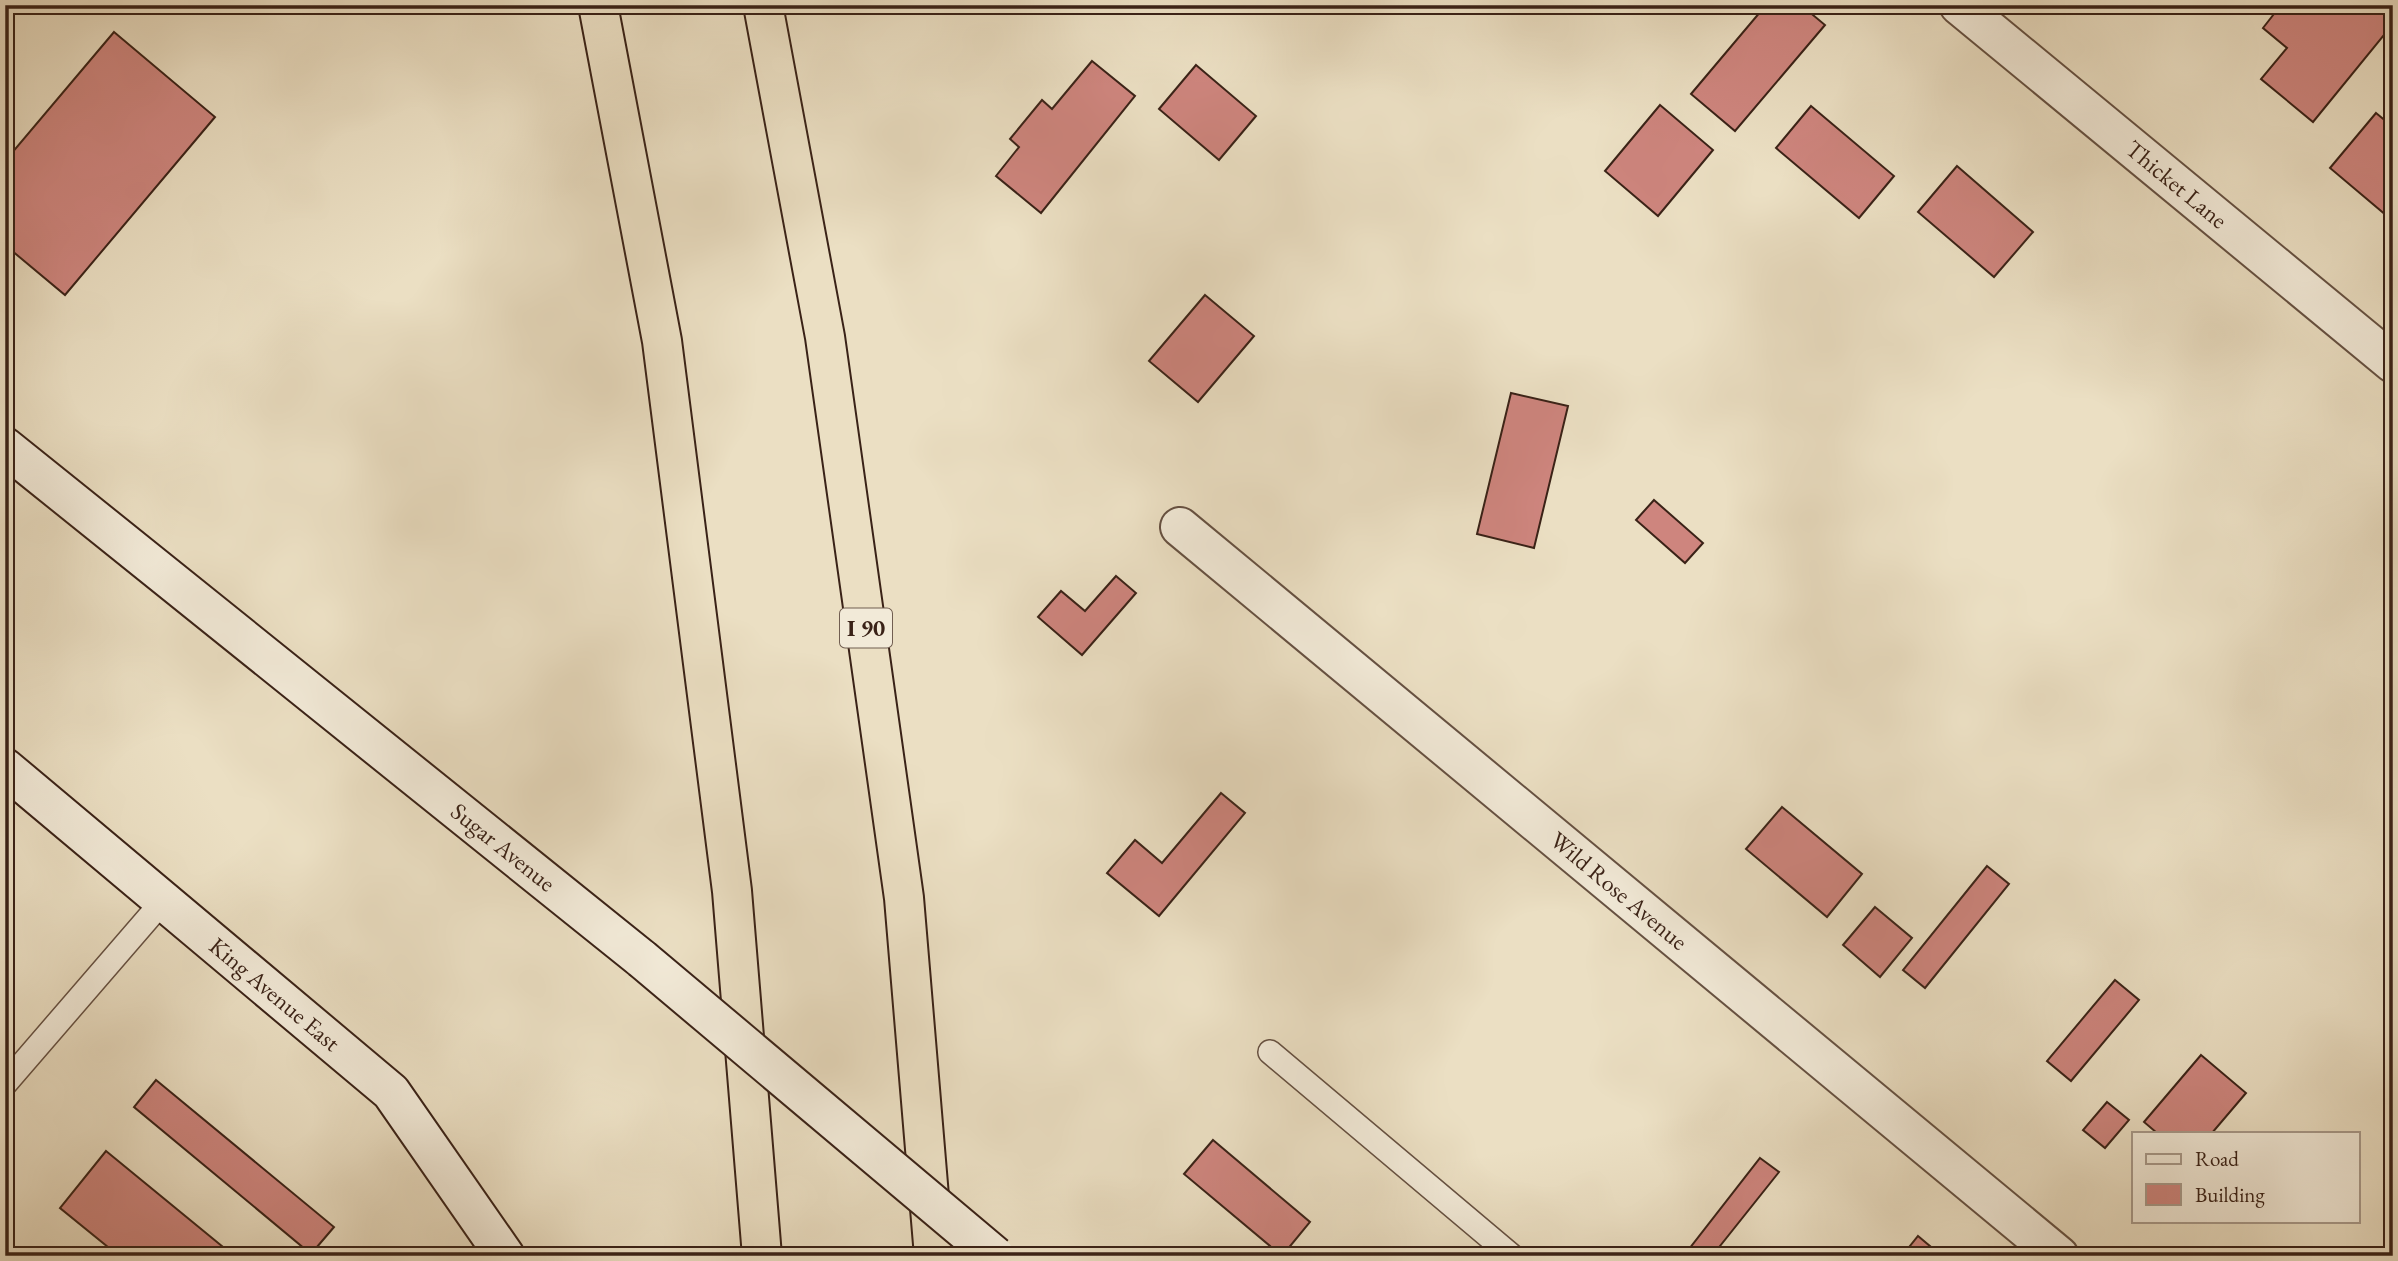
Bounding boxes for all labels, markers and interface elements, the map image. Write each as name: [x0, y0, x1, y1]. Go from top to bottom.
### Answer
street label: Thicket Lane: [2120, 133, 2234, 235]
road number: I 90: [840, 608, 892, 648]
street label: Sugar Avenue: [445, 795, 562, 898]
street label: Wild Rose Avenue: [1544, 824, 1694, 957]
street label: King Avenue East: [203, 930, 347, 1058]
legend: [2132, 1132, 2360, 1222]
text: Road: [2195, 1145, 2239, 1172]
text: Building: [2195, 1181, 2265, 1208]

